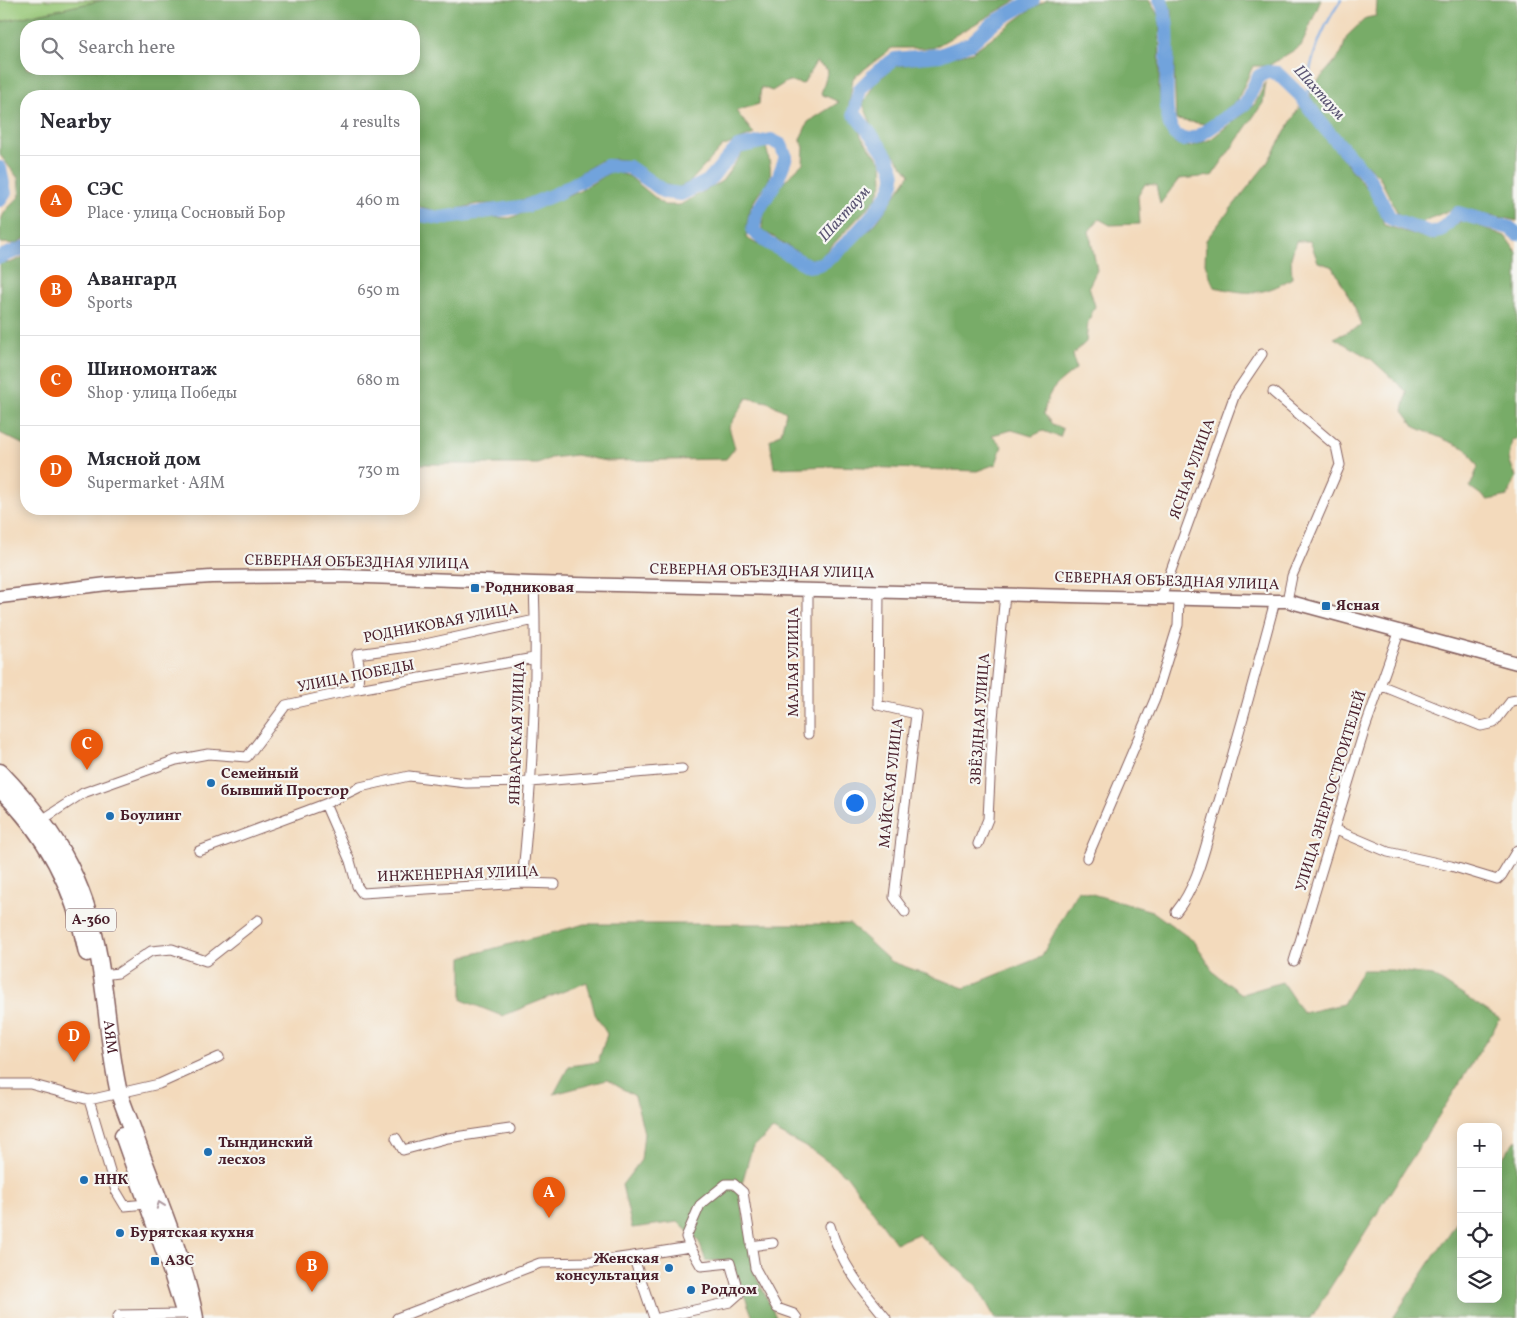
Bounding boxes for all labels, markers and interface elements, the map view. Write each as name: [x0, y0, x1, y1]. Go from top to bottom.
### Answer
search box: [20, 20, 420, 75]
icon: search: [38, 34, 66, 62]
text: Search here: [78, 35, 175, 61]
water label: Шахтаум: [1288, 60, 1350, 126]
text: Nearby: [40, 108, 111, 137]
text: 4 results: [340, 112, 400, 134]
text: СЭС: [87, 177, 123, 203]
water label: Шахтаум: [814, 181, 876, 247]
text: A: [50, 190, 62, 212]
text: 460 m: [356, 190, 400, 212]
text: Place · улица Сосновый Бор: [87, 203, 285, 225]
text: Авангард: [87, 267, 177, 293]
text: B: [51, 280, 61, 302]
text: 650 m: [358, 280, 400, 302]
text: Sports: [87, 293, 133, 315]
text: Шиномонтаж: [87, 357, 217, 383]
text: C: [51, 370, 61, 392]
text: 680 m: [357, 370, 400, 392]
text: Shop · улица Победы: [87, 383, 237, 405]
street label: ЯСНАЯ УЛИЦА: [1165, 415, 1221, 522]
text: Мясной дом: [87, 447, 201, 473]
text: D: [50, 460, 62, 482]
text: 730 m: [358, 460, 400, 482]
text: Supermarket · АЯМ: [87, 473, 225, 495]
street label: СЕВЕРНАЯ ОБЪЕЗДНАЯ УЛИЦА: [244, 551, 470, 575]
street label: СЕВЕРНАЯ ОБЪЕЗДНАЯ УЛИЦА: [649, 560, 875, 584]
street label: СЕВЕРНАЯ ОБЪЕЗДНАЯ УЛИЦА: [1054, 568, 1280, 596]
place label: Родниковая: [485, 578, 575, 599]
marker: Родниковая: [469, 582, 481, 594]
place label: Ясная: [1336, 596, 1380, 617]
street label: РОДНИКОВАЯ УЛИЦА: [362, 599, 521, 649]
marker: Ясная: [1320, 600, 1332, 612]
street label: МАЛАЯ УЛИЦА: [784, 607, 805, 717]
street label: ЗВЁЗДНАЯ УЛИЦА: [966, 652, 996, 786]
street label: УЛИЦА ПОБЕДЫ: [296, 655, 416, 699]
street label: ЯНВАРСКАЯ УЛИЦА: [505, 660, 531, 805]
street label: УЛИЦА ЭНЕРГОСТРОИТЕЛЕЙ: [1291, 688, 1373, 894]
street label: МАЙСКАЯ УЛИЦА: [875, 716, 909, 849]
pin: C: [71, 729, 103, 770]
place label: Семейный бывший Простор: [221, 764, 349, 802]
marker: Семейный бывший Простор: [205, 777, 217, 789]
your location: [842, 790, 868, 816]
place label: Боулинг: [120, 806, 182, 827]
marker: Боулинг: [104, 810, 116, 822]
street label: ИНЖЕНЕРНАЯ УЛИЦА: [377, 862, 540, 888]
road number: А-360: [66, 908, 116, 932]
street label: АЯМ: [97, 1019, 122, 1055]
pin: D: [58, 1021, 90, 1062]
map controls: [1457, 1123, 1502, 1303]
button: +: [1457, 1123, 1502, 1168]
place label: Тындинский лесхоз: [218, 1133, 313, 1171]
marker: Тындинский лесхоз: [202, 1146, 214, 1158]
button: −: [1457, 1168, 1502, 1213]
place label: ННК: [94, 1170, 128, 1191]
marker: ННК: [78, 1174, 90, 1186]
pin: A: [533, 1177, 565, 1218]
one-way arrow: [156, 1201, 166, 1210]
button: locate: [1457, 1213, 1502, 1258]
place label: Бурятская кухня: [130, 1223, 255, 1244]
marker: Бурятская кухня: [114, 1227, 126, 1239]
place label: Женская консультация: [556, 1249, 659, 1287]
place label: АЗС: [165, 1251, 194, 1272]
pin: B: [296, 1251, 328, 1292]
marker: АЗС: [149, 1255, 161, 1267]
button: layers: [1457, 1258, 1502, 1303]
marker: Женская консультация: [663, 1262, 675, 1274]
place label: Роддом: [701, 1280, 757, 1301]
marker: Роддом: [685, 1284, 697, 1296]

